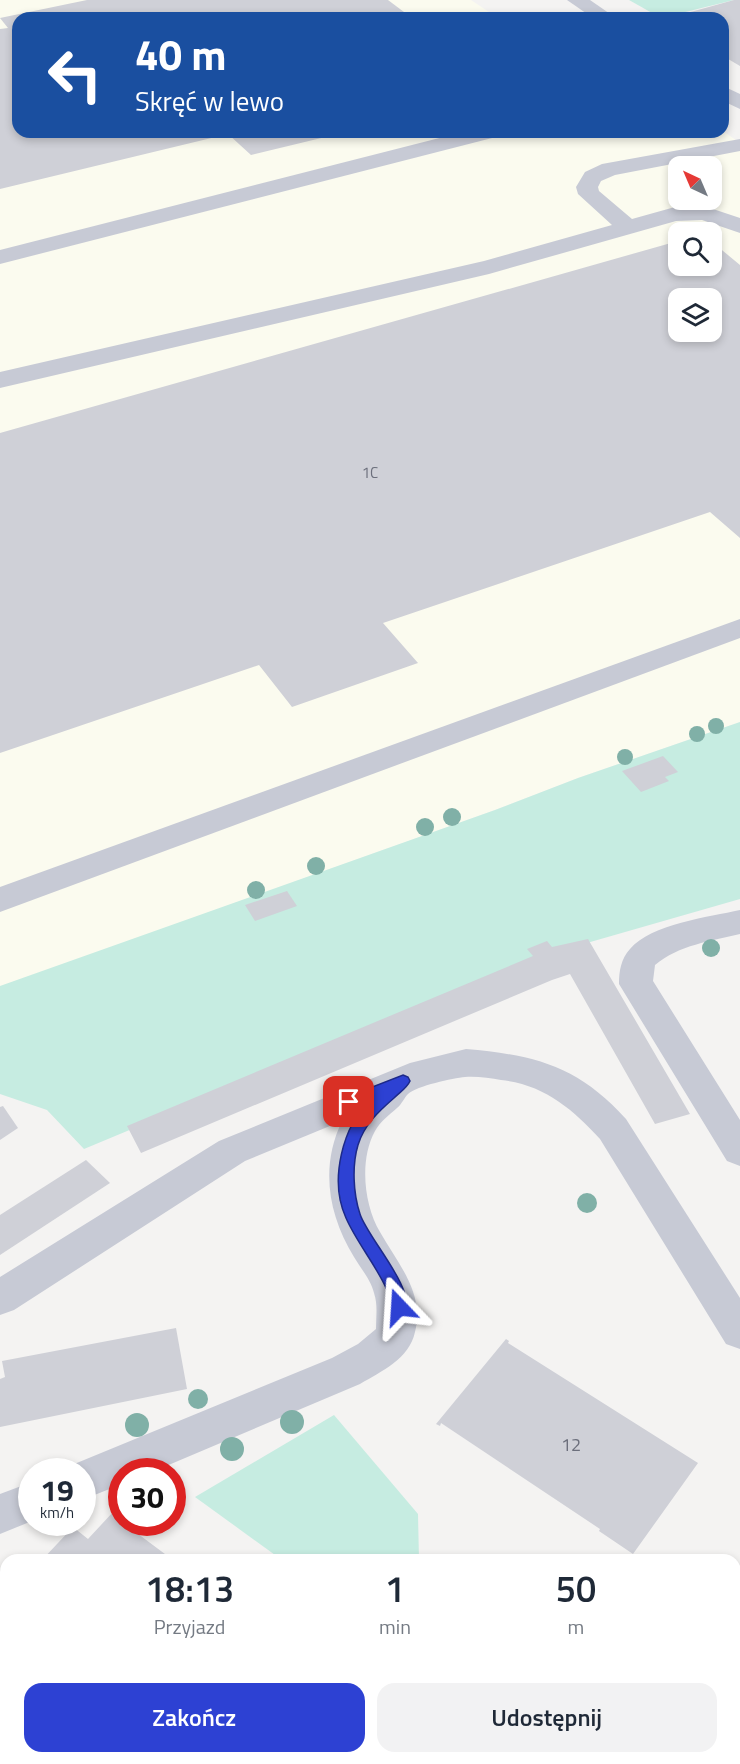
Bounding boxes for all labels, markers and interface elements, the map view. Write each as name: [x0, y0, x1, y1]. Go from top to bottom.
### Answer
text: 40 m: [135, 22, 227, 86]
icon: left: [36, 36, 114, 114]
text: Skręć w lewo: [135, 80, 284, 121]
north arrow: [668, 156, 722, 210]
map controls: [668, 156, 722, 342]
button: search: [668, 222, 722, 276]
button: layers: [668, 288, 722, 342]
house number: 1C: [362, 461, 378, 484]
pin: [323, 1076, 374, 1127]
icon: arrive: [332, 1085, 365, 1118]
position arrow: [367, 1275, 431, 1339]
house number: 12: [561, 1431, 581, 1458]
speed limit sign: 30: [108, 1458, 186, 1536]
text: 19: [40, 1467, 74, 1513]
text: km/h: [40, 1501, 74, 1524]
text: 18:13: [145, 1561, 234, 1616]
text: 1: [385, 1561, 405, 1616]
text: 50: [556, 1561, 596, 1616]
text: Przyjazd: [154, 1611, 225, 1642]
text: min: [379, 1611, 411, 1642]
text: m: [568, 1611, 584, 1642]
button: Zakończ: [24, 1683, 365, 1752]
button: Udostępnij: [377, 1683, 717, 1752]

